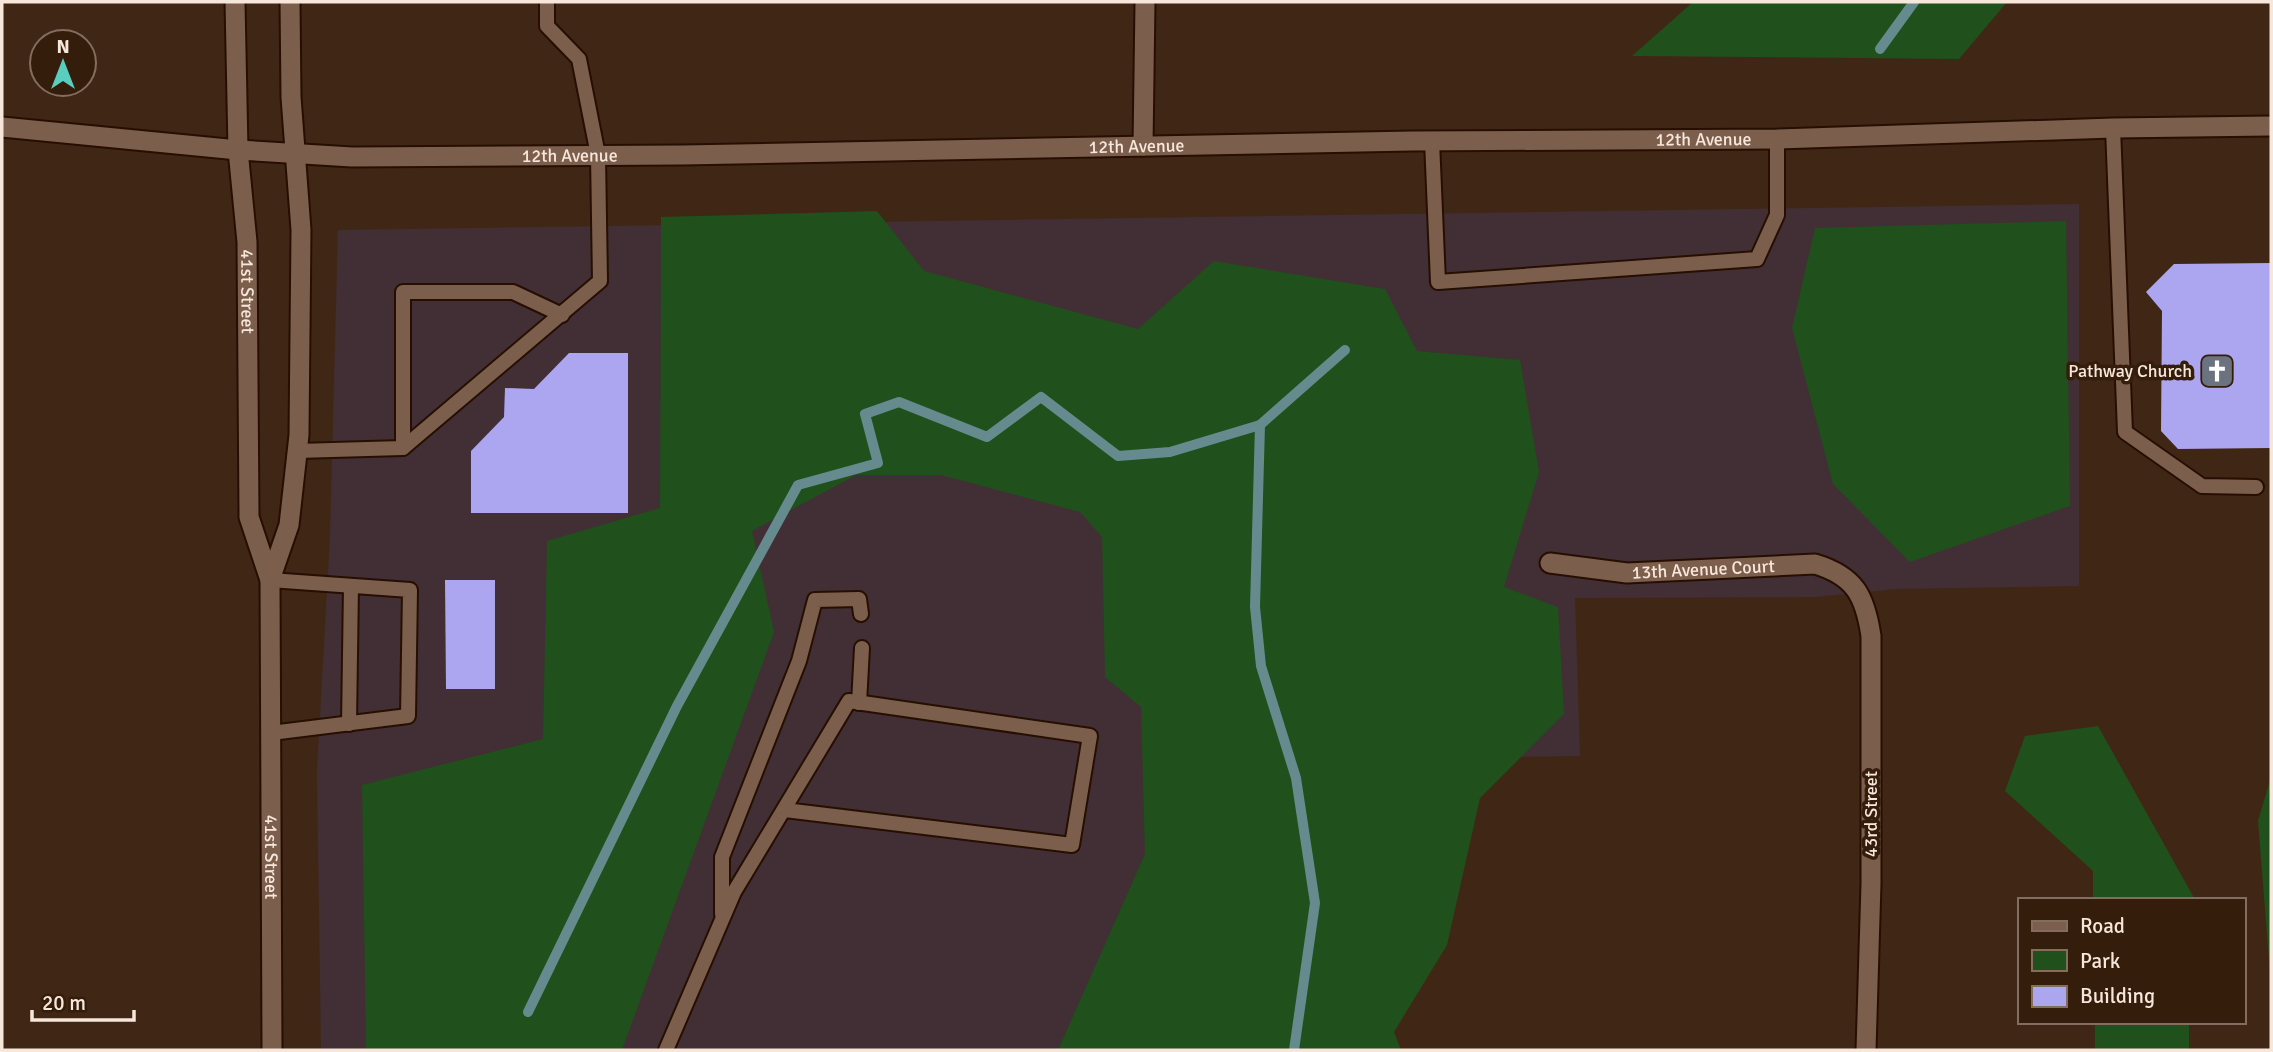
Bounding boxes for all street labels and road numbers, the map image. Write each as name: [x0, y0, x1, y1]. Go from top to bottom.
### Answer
street label: 12th Avenue: [1656, 128, 1752, 151]
street label: 12th Avenue: [1088, 134, 1185, 158]
street label: 12th Avenue: [522, 144, 618, 167]
street label: 41st Street: [236, 249, 259, 334]
street label: 13th Avenue Court: [1631, 555, 1775, 584]
street label: 43rd Street: [1860, 771, 1882, 857]
street label: 41st Street: [260, 815, 282, 899]

